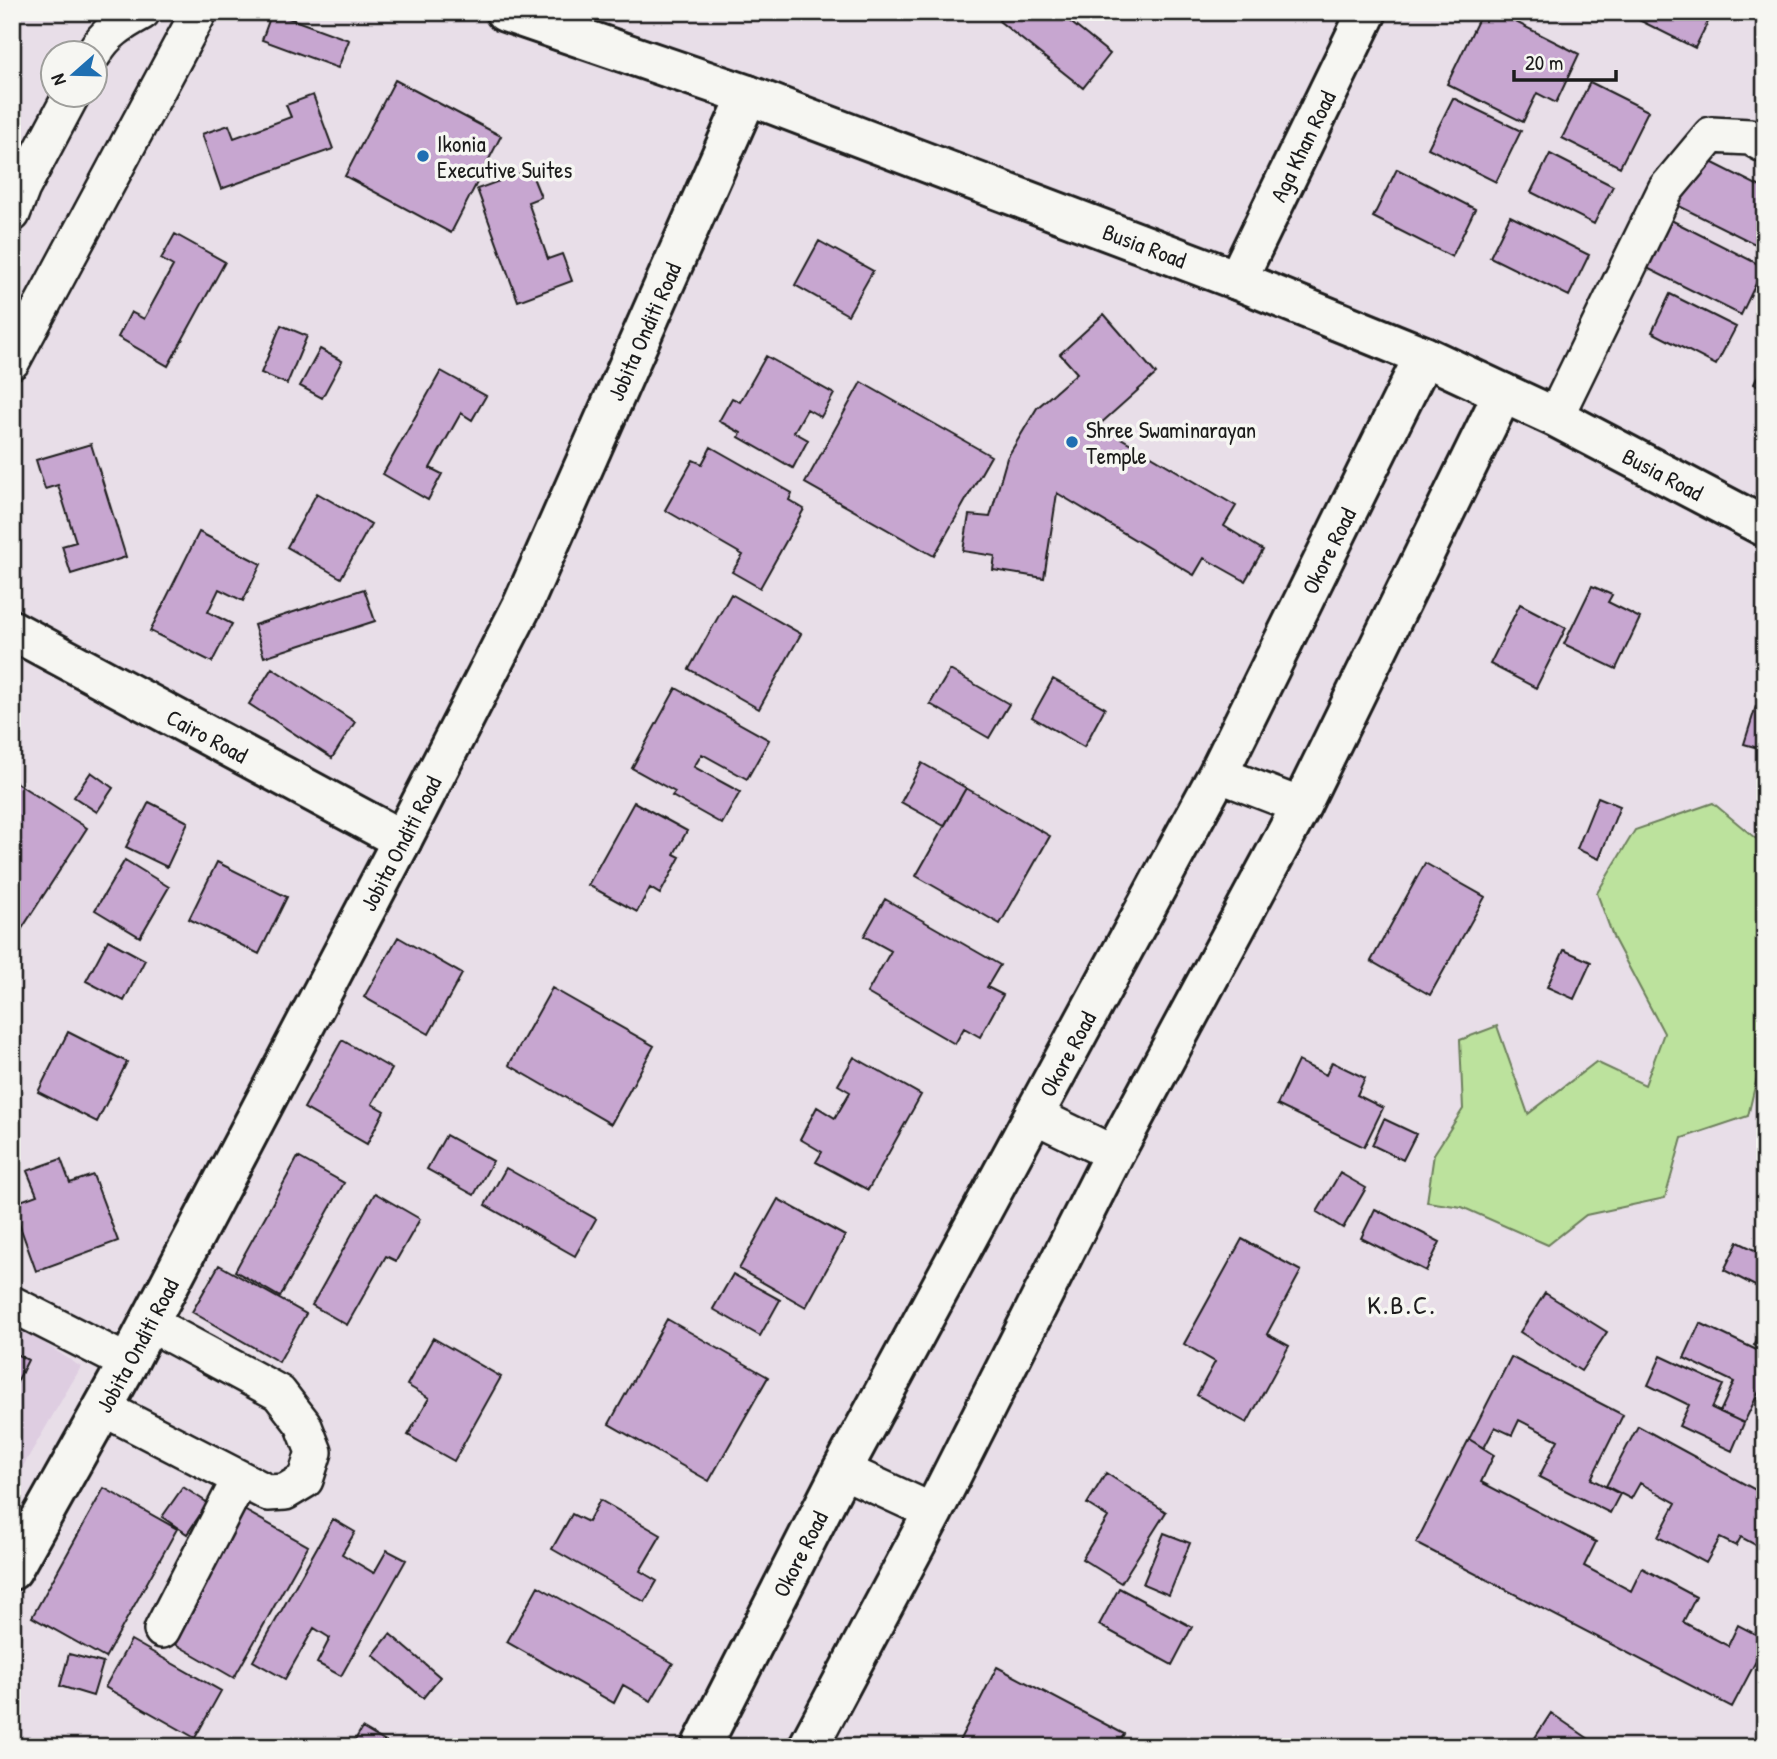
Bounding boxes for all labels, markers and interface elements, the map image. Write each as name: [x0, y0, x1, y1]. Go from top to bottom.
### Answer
north arrow: [38, 38, 108, 108]
scale bar: [1514, 38, 1616, 82]
text: 20 m: [1525, 48, 1563, 77]
text: N: [44, 71, 72, 89]
street label: Aga Khan Road: [1262, 85, 1342, 207]
place label: Ikonia Executive Suites: [437, 128, 572, 185]
marker: Ikonia Executive Suites: [415, 148, 431, 164]
street label: Busia Road: [1099, 215, 1191, 275]
street label: Jobita Onditi Road: [599, 257, 688, 405]
place label: Shree Swaminarayan Temple: [1086, 414, 1256, 471]
marker: Shree Swaminarayan Temple: [1064, 434, 1080, 450]
street label: Busia Road: [1617, 440, 1709, 508]
street label: Okore Road: [1294, 502, 1363, 599]
street label: Cairo Road: [161, 701, 254, 770]
street label: Jobita Onditi Road: [352, 770, 448, 916]
street label: Okore Road: [1031, 1006, 1103, 1102]
street label: Jobita Onditi Road: [88, 1273, 185, 1418]
district label: K.B.C.: [1367, 1287, 1437, 1322]
street label: Okore Road: [765, 1505, 834, 1602]

